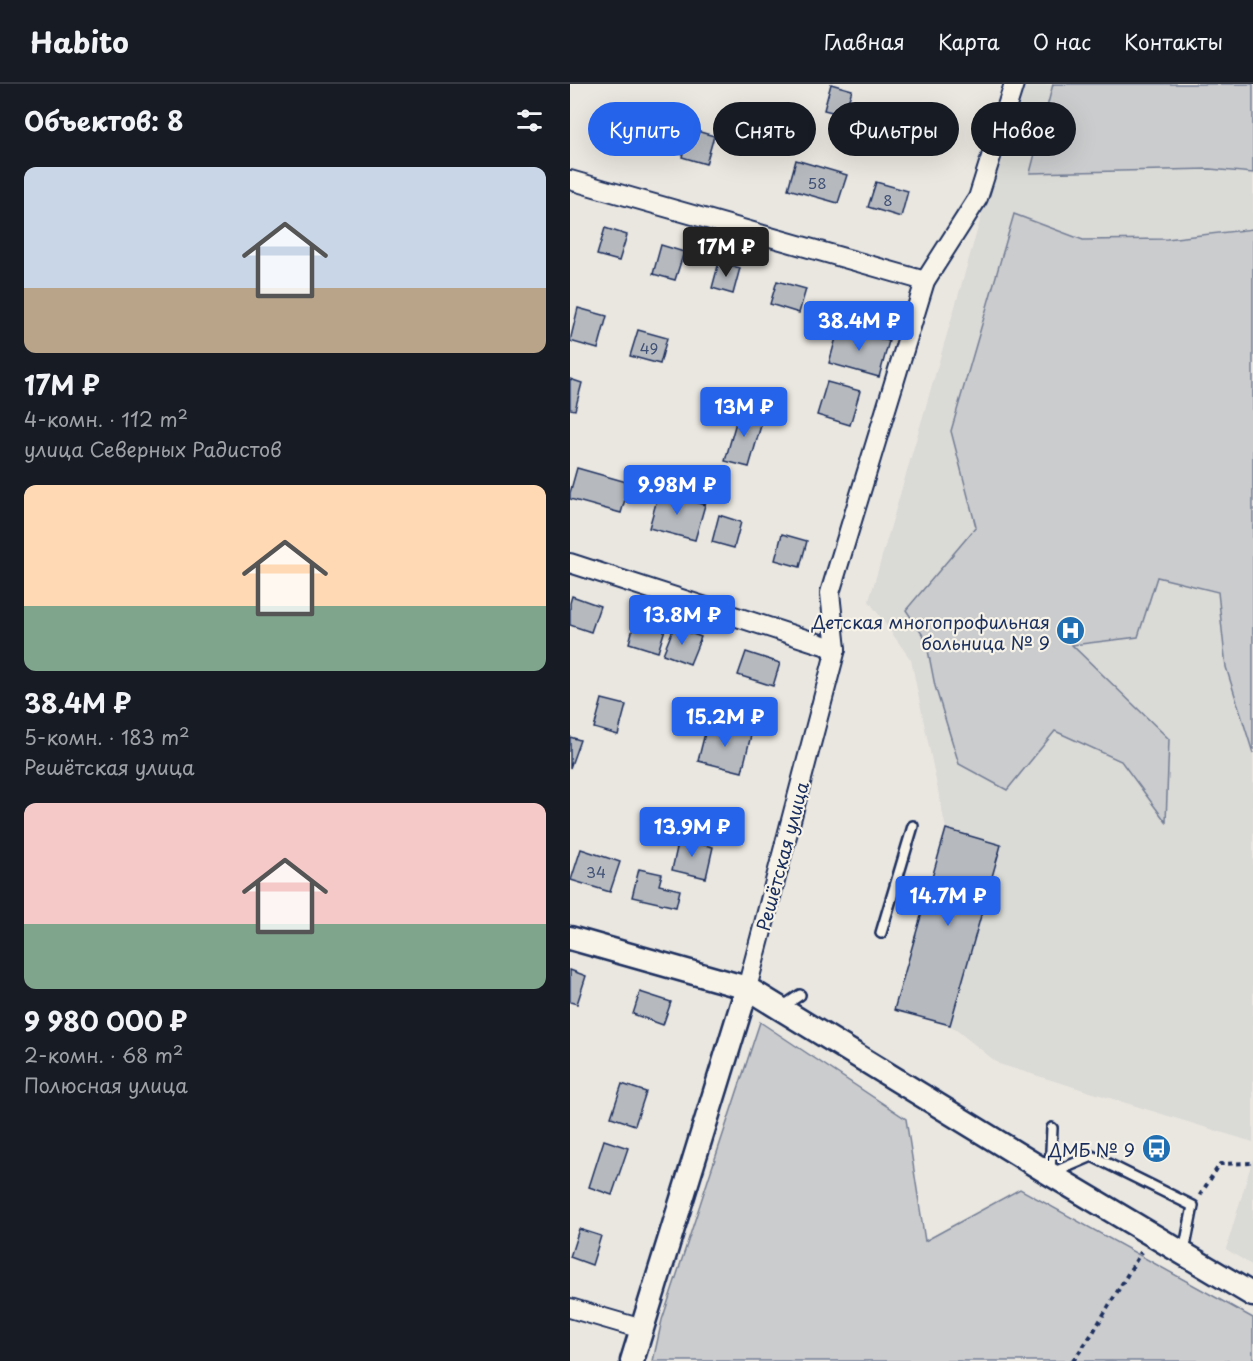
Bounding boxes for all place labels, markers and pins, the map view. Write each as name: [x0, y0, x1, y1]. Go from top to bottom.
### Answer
pin: 17M ₽: [684, 227, 768, 278]
pin: 38.4M ₽: [804, 301, 914, 352]
pin: 13M ₽: [702, 387, 786, 438]
pin: 9.98M ₽: [622, 465, 732, 516]
pin: 13.8M ₽: [627, 595, 737, 646]
place label: Детская многопрофильная больница № 9: [811, 608, 1050, 656]
hospital icon: Детская многопрофильная больница № 9: [1055, 615, 1087, 647]
pin: 15.2M ₽: [670, 697, 780, 748]
pin: 13.9M ₽: [637, 807, 747, 858]
pin: 14.7M ₽: [893, 876, 1003, 927]
bus stop icon: ДМБ № 9: [1140, 1133, 1172, 1165]
place label: ДМБ № 9: [1047, 1136, 1135, 1163]

